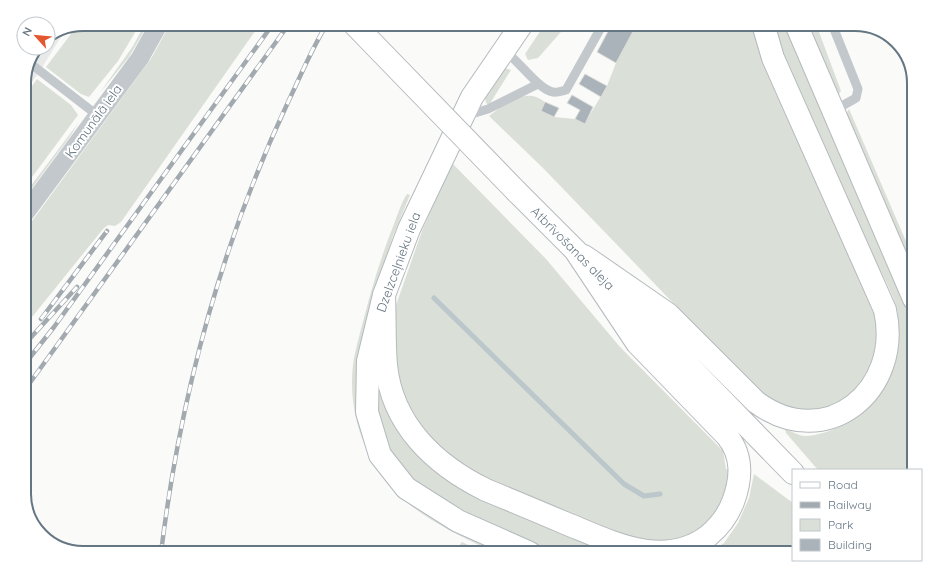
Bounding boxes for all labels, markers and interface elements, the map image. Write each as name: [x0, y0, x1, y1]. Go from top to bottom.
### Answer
north arrow: [16, 16, 56, 56]
text: N: [19, 25, 35, 38]
street label: Komunālā iela: [61, 81, 125, 161]
street label: Atbrīvošanas aleja: [528, 203, 618, 293]
street label: Dzelzceļnieku iela: [372, 210, 424, 314]
legend: [792, 469, 922, 561]
text: Road: [828, 477, 858, 492]
text: Railway: [828, 497, 872, 512]
text: Park: [828, 517, 853, 532]
text: Building: [828, 537, 872, 552]

